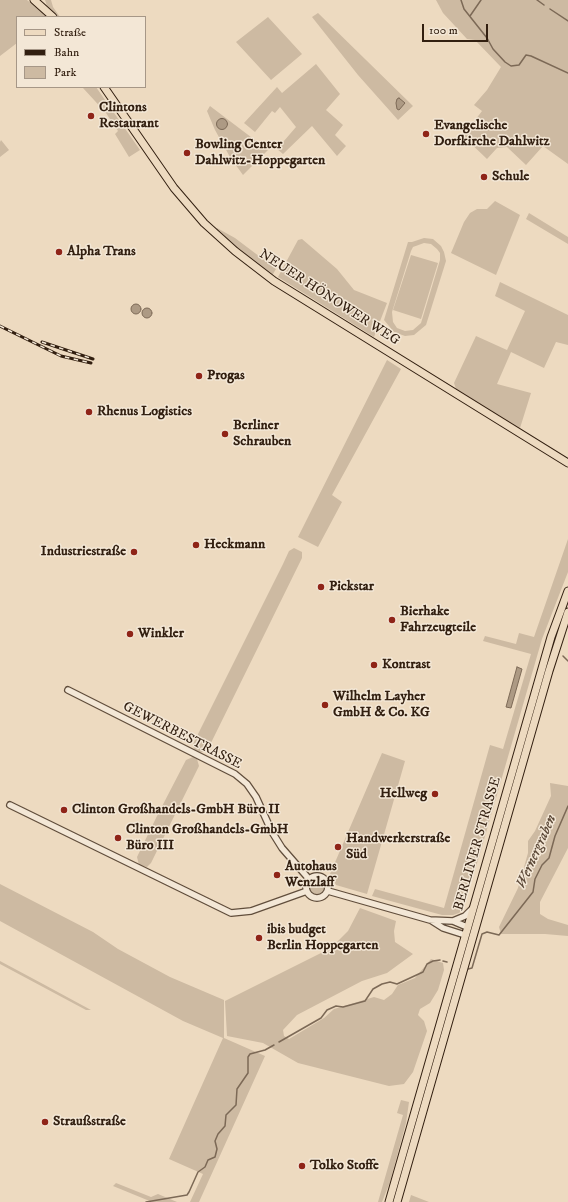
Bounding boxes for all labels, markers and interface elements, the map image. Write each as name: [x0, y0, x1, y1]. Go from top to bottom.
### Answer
legend: [16, 16, 146, 88]
scale bar: [424, 16, 490, 42]
text: 100 m: [429, 23, 458, 38]
text: Straße: [54, 25, 86, 40]
text: Bahn: [54, 45, 79, 60]
text: Park: [54, 65, 76, 80]
place label: Clintons Restaurant: [99, 100, 159, 132]
marker: Clintons Restaurant: [86, 111, 96, 121]
place label: Evangelische Dorfkirche Dahlwitz: [434, 118, 550, 150]
marker: Evangelische Dorfkirche Dahlwitz: [421, 129, 431, 139]
place label: Bowling Center Dahlwitz-Hoppegarten: [195, 137, 325, 170]
marker: Bowling Center Dahlwitz-Hoppegarten: [182, 148, 192, 158]
place label: Schule: [492, 169, 529, 185]
marker: Schule: [479, 172, 489, 182]
place label: Alpha Trans: [67, 244, 136, 260]
street label: NEUER HÖNOWER WEG: [255, 246, 403, 350]
marker: Alpha Trans: [54, 247, 64, 257]
place label: Progas: [207, 368, 245, 384]
marker: Progas: [194, 371, 204, 381]
place label: Rhenus Logistics: [97, 404, 192, 420]
marker: Rhenus Logistics: [84, 407, 94, 417]
place label: Berliner Schrauben: [233, 418, 291, 450]
marker: Berliner Schrauben: [220, 429, 230, 439]
place label: Heckmann: [204, 537, 265, 553]
marker: Heckmann: [191, 540, 201, 550]
place label: Industriestraße: [41, 544, 126, 560]
marker: Industriestraße: [129, 547, 139, 557]
place label: Pickstar: [329, 579, 374, 595]
marker: Pickstar: [316, 582, 326, 592]
place label: Bierhake Fahrzeugteile: [400, 604, 476, 636]
marker: Bierhake Fahrzeugteile: [387, 615, 397, 625]
place label: Winkler: [138, 626, 184, 642]
marker: Winkler: [125, 629, 135, 639]
place label: Kontrast: [382, 657, 431, 673]
marker: Kontrast: [369, 660, 379, 670]
place label: Wilhelm Layher GmbH & Co. KG: [333, 689, 430, 722]
street label: GEWERBESTRASSE: [120, 699, 244, 773]
marker: Wilhelm Layher GmbH & Co. KG: [320, 700, 330, 710]
street label: BERLINER STRASSE: [451, 775, 505, 913]
place label: Hellweg: [380, 786, 427, 802]
marker: Hellweg: [430, 789, 440, 799]
place label: Clinton Großhandels-GmbH Büro II: [72, 802, 280, 818]
marker: Clinton Großhandels-GmbH Büro II: [59, 805, 69, 815]
water label: Wernergraben: [513, 812, 561, 892]
place label: Clinton Großhandels-GmbH Büro III: [126, 822, 289, 854]
place label: Handwerkerstraße Süd: [346, 831, 450, 864]
marker: Clinton Großhandels-GmbH Büro III: [113, 833, 123, 843]
marker: Handwerkerstraße Süd: [333, 842, 343, 852]
place label: Autohaus Wenzlaff: [285, 859, 337, 892]
marker: Autohaus Wenzlaff: [272, 870, 282, 880]
place label: ibis budget Berlin Hoppegarten: [267, 922, 379, 954]
marker: ibis budget Berlin Hoppegarten: [254, 933, 264, 943]
place label: Straußstraße: [53, 1114, 126, 1130]
marker: Straußstraße: [40, 1117, 50, 1127]
place label: Tolko Stoffe: [310, 1158, 379, 1174]
marker: Tolko Stoffe: [297, 1161, 307, 1171]

